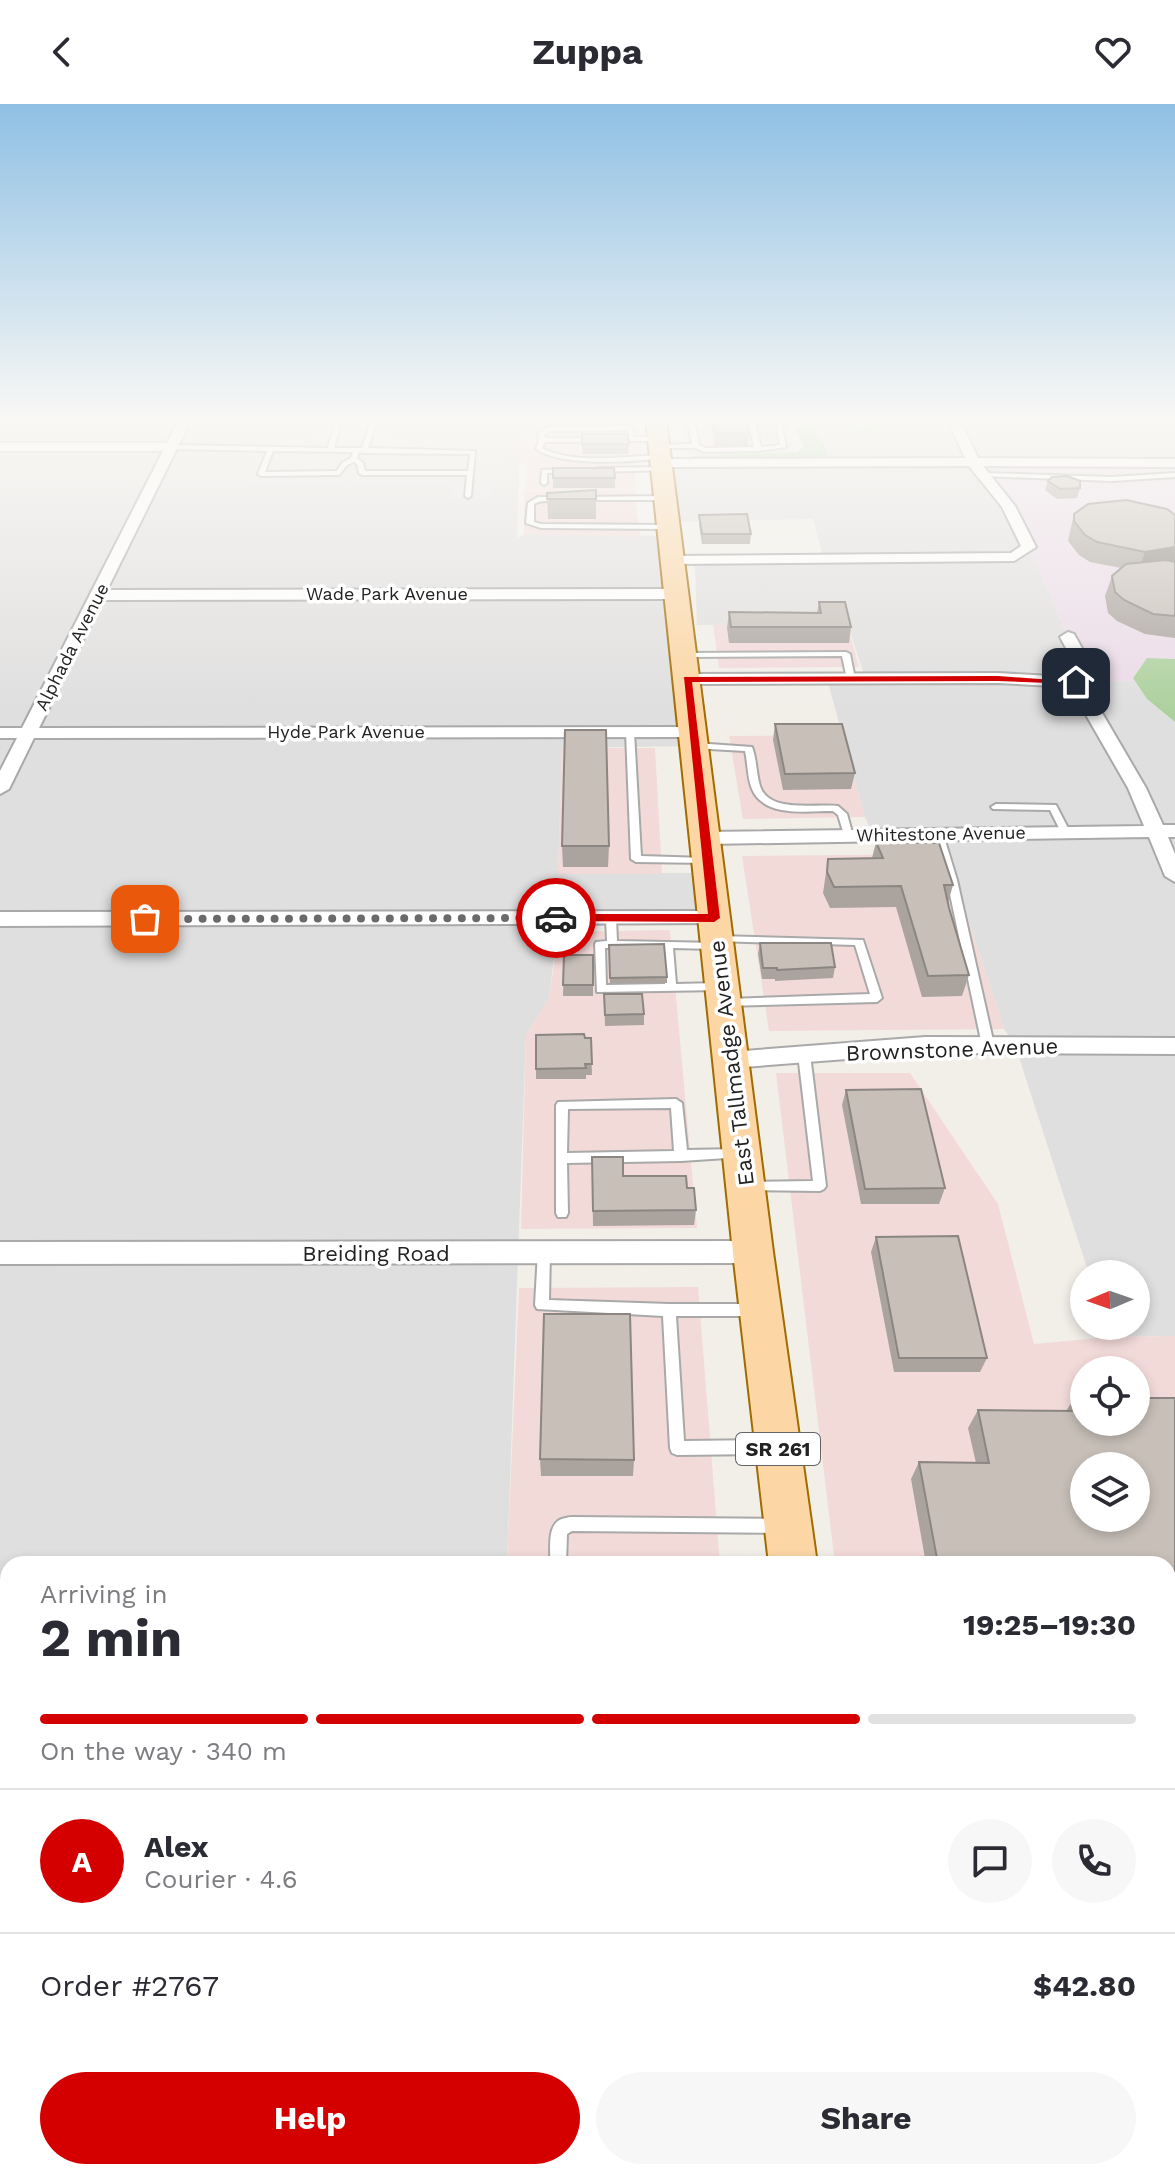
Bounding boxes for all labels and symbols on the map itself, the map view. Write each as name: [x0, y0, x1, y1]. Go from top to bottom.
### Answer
street label: Alphada Avenue: [30, 580, 113, 714]
street label: Wade Park Avenue: [306, 583, 468, 604]
pin: [1042, 648, 1110, 716]
street label: Hyde Park Avenue: [267, 721, 425, 742]
street label: Whitestone Avenue: [856, 822, 1026, 845]
courier: [516, 878, 596, 958]
pin: [111, 885, 179, 953]
street label: East Tallmadge Avenue: [704, 939, 759, 1187]
street label: Brownstone Avenue: [845, 1033, 1059, 1066]
street label: Breiding Road: [302, 1241, 450, 1266]
north arrow: [1070, 1260, 1150, 1340]
road number: SR 261: [736, 1433, 820, 1465]

